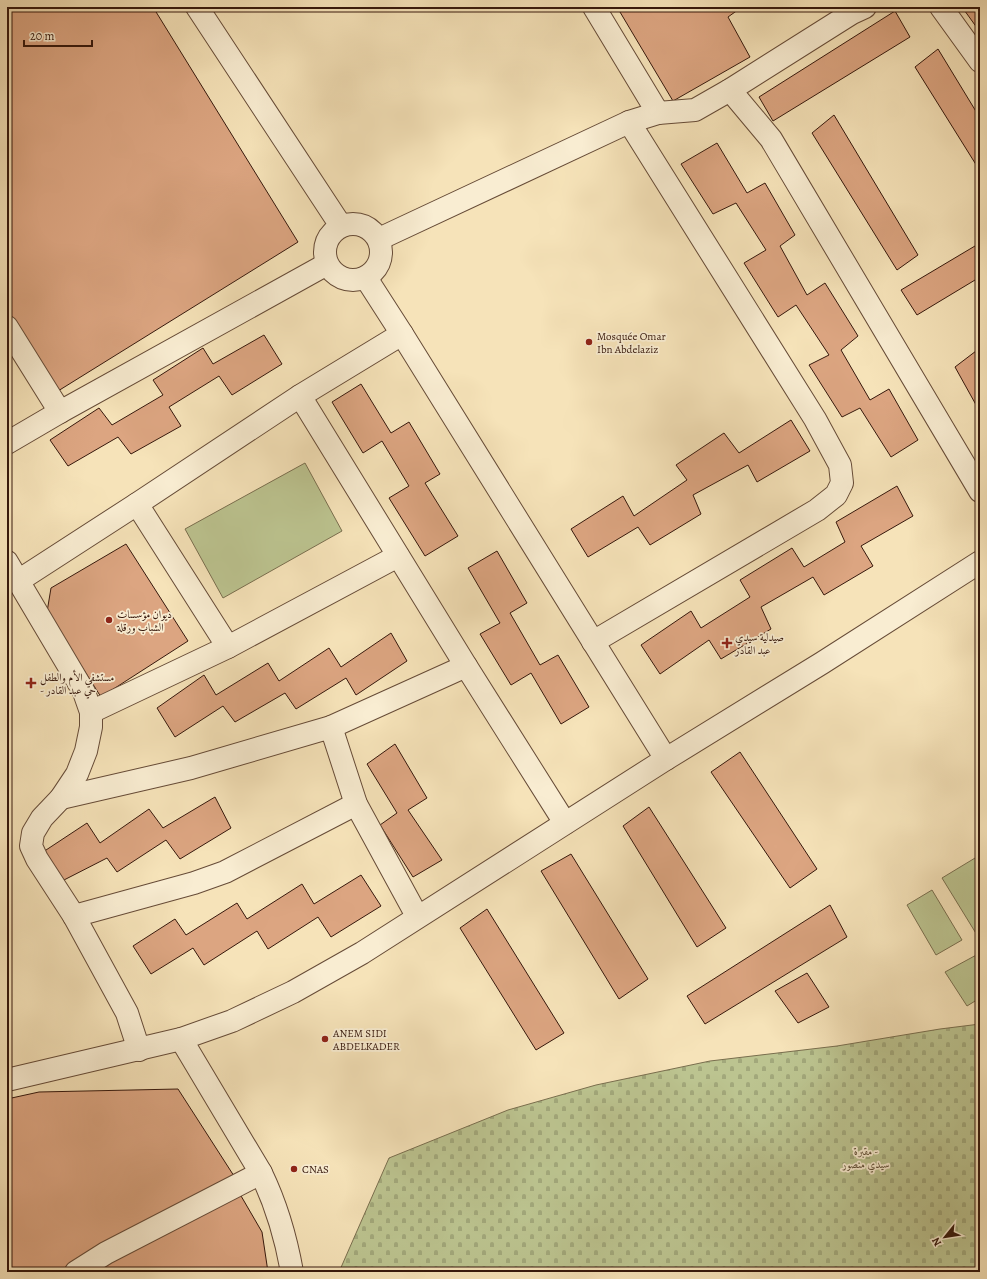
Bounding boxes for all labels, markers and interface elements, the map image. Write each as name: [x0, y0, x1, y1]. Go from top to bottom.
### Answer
scale bar: [24, 22, 92, 48]
text: 20 m: [30, 28, 54, 44]
place label: Mosquée Omar Ibn Abdelaziz: [597, 329, 666, 357]
marker: Mosquée Omar Ibn Abdelaziz: [584, 337, 594, 347]
place label: ديوان مؤسسات الشباب ورقلة: [116, 607, 172, 635]
marker: ديوان مؤسسات الشباب ورقلة: [104, 615, 114, 625]
place label: صيدلية سيدي عبد القادر: [734, 630, 784, 658]
marker: صيدلية سيدي عبد القادر: [722, 638, 732, 648]
place label: مستشفي الأم والطفل - حي عبد القادر: [40, 669, 114, 699]
marker: مستشفي الأم والطفل - حي عبد القادر: [25, 677, 37, 689]
place label: ANEM SIDI ABDELKADER: [332, 1026, 400, 1054]
marker: ANEM SIDI ABDELKADER: [320, 1034, 330, 1044]
park label: مقبرة - سيدي منصور: [841, 1144, 890, 1173]
place label: CNAS: [302, 1162, 329, 1177]
marker: CNAS: [289, 1164, 299, 1174]
north arrow: [925, 1217, 965, 1257]
text: N: [928, 1235, 945, 1249]

